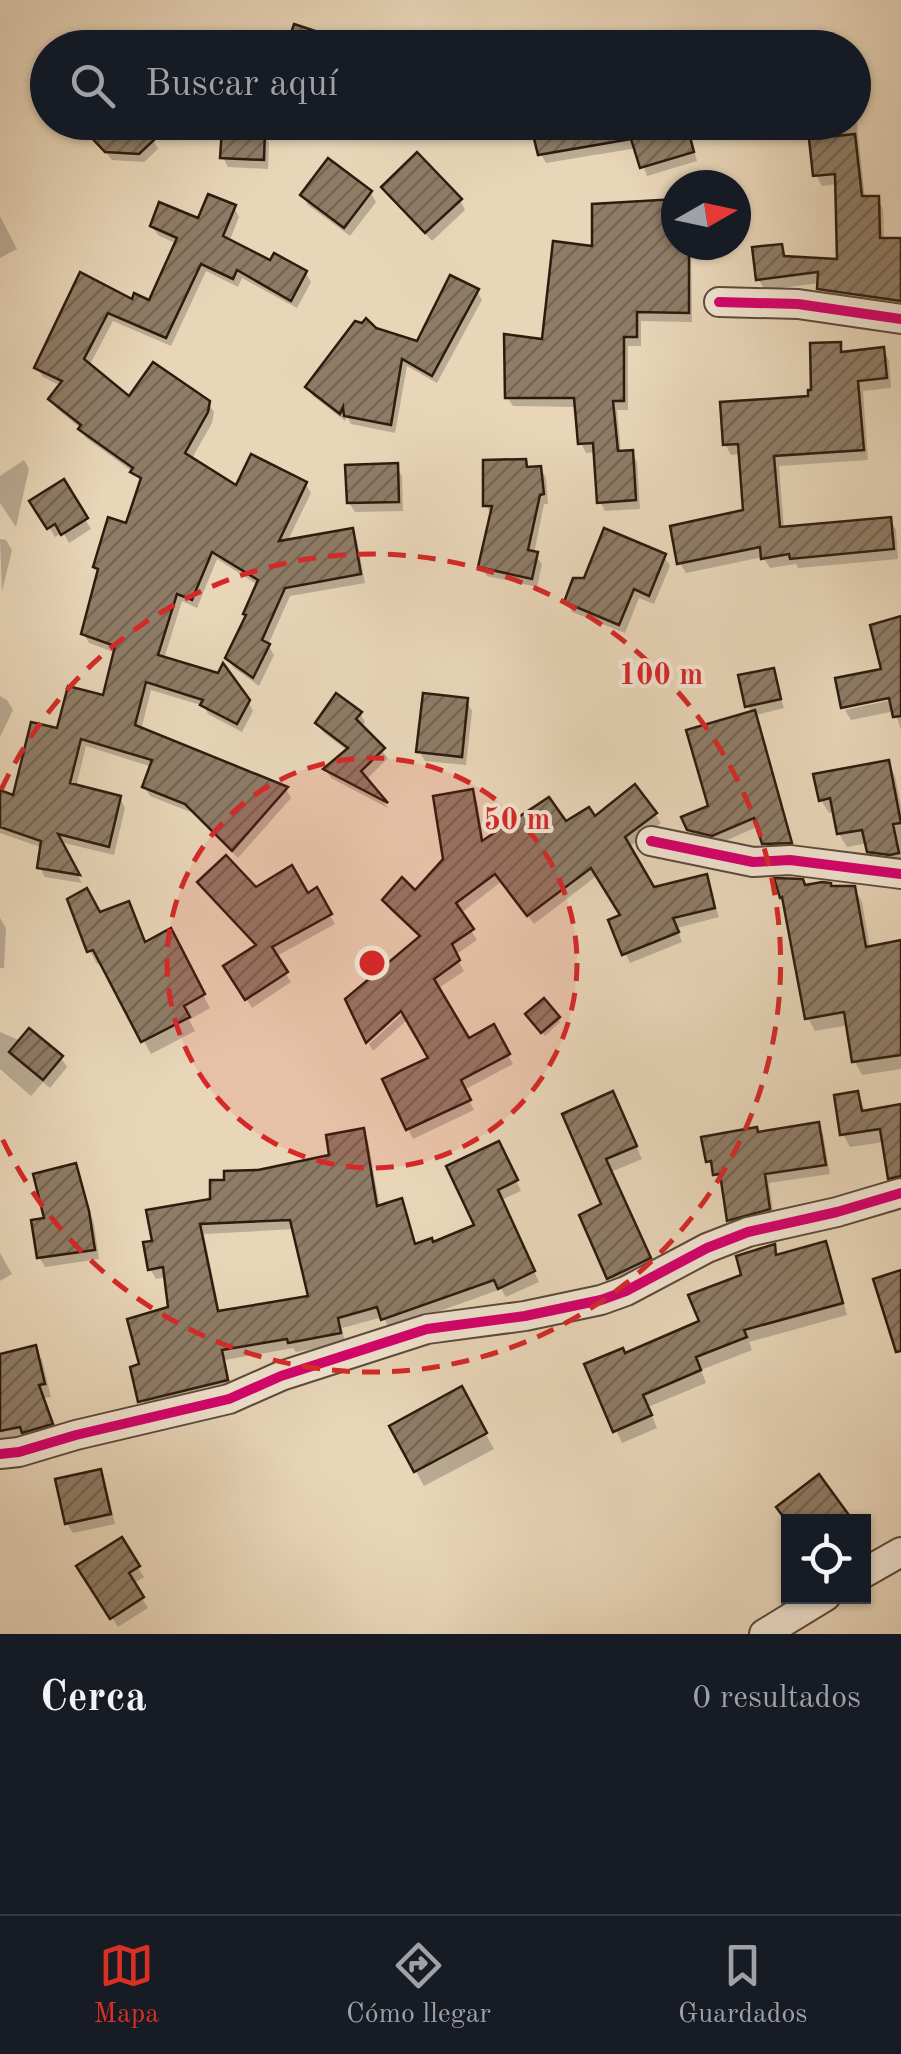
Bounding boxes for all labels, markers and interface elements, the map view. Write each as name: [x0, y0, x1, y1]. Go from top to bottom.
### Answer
search box: [30, 30, 871, 140]
icon: search: [65, 58, 120, 113]
text: Buscar aquí: [145, 66, 338, 104]
north arrow: [661, 170, 751, 260]
text: 100 m: [619, 661, 703, 691]
text: 50 m: [483, 806, 551, 836]
centre of rings: [354, 945, 390, 981]
map controls: [781, 1514, 871, 1604]
button: locate: [781, 1514, 871, 1604]
text: Cerca: [40, 1678, 147, 1720]
text: 0 resultados: [693, 1683, 861, 1715]
tab: Mapa: [93, 1938, 159, 2033]
tab: Cómo llegar: [346, 1938, 491, 2033]
tab: Guardados: [678, 1938, 808, 2033]

